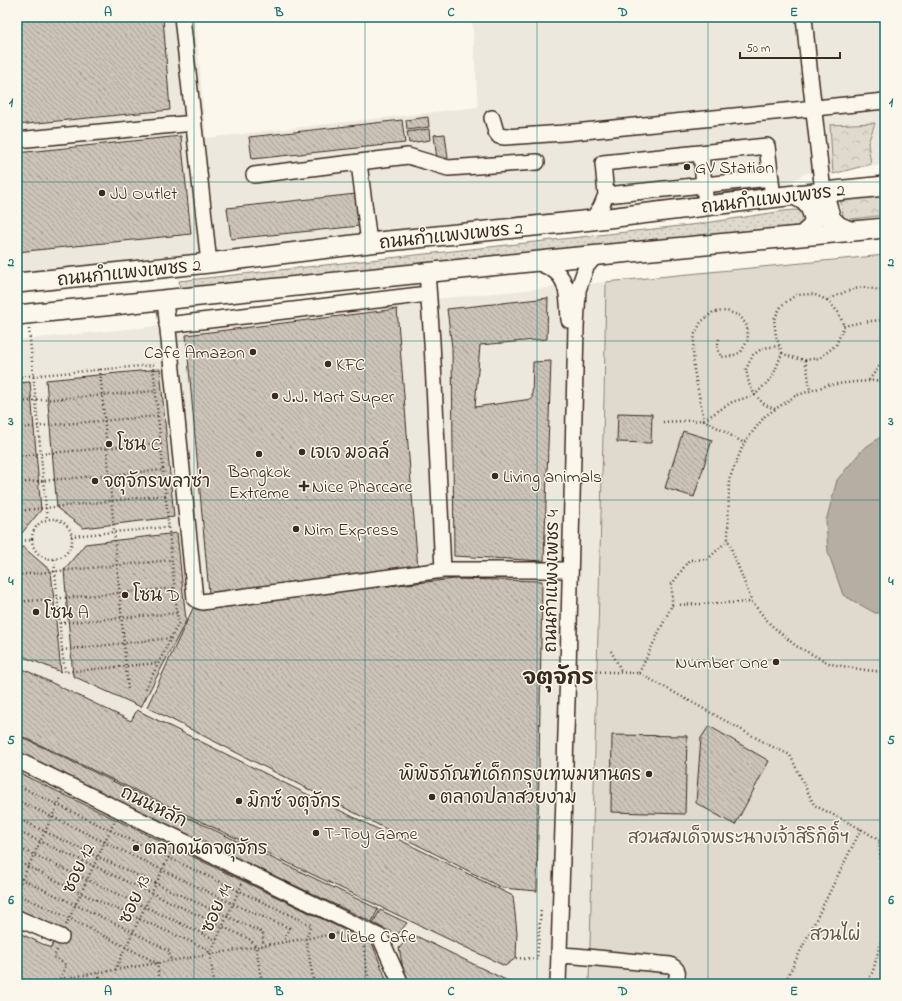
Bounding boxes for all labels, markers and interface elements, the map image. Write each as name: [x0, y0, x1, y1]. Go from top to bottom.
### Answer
text: A: [104, 3, 112, 22]
text: B: [274, 3, 284, 22]
text: C: [447, 3, 455, 22]
text: D: [617, 3, 628, 22]
text: E: [790, 3, 798, 22]
scale bar: [740, 34, 840, 60]
text: 50 m: [746, 40, 770, 58]
text: 1: [9, 93, 14, 112]
text: 1: [889, 93, 894, 112]
place label: GV Station: [695, 156, 774, 182]
marker: GV Station: [682, 162, 692, 172]
street label: ถนนกำแพงเพชร 2: [700, 177, 847, 222]
place label: JJ Outlet: [110, 182, 177, 208]
marker: JJ Outlet: [97, 188, 107, 198]
street label: ถนนกำแพงเพชร 2: [378, 215, 525, 257]
street label: ถนนกำแพงเพชร 2: [56, 252, 203, 294]
text: 2: [7, 253, 15, 272]
text: 2: [887, 253, 895, 272]
place label: Cafe Amazon: [144, 341, 245, 367]
marker: Cafe Amazon: [248, 347, 258, 357]
place label: KFC: [336, 353, 365, 379]
marker: KFC: [323, 359, 333, 369]
place label: J.J. Mart Super: [283, 385, 395, 411]
marker: J.J. Mart Super: [270, 391, 280, 401]
text: 3: [7, 412, 14, 431]
text: 3: [887, 412, 894, 431]
place label: โซน C: [117, 431, 161, 459]
marker: โซน C: [104, 439, 114, 449]
place label: เจเจ มอลล์: [310, 439, 390, 467]
marker: เจเจ มอลล์: [297, 447, 307, 457]
marker: Bangkok Extreme: [254, 449, 264, 459]
place label: Bangkok Extreme: [227, 460, 290, 507]
place label: Living animals: [503, 465, 602, 492]
place label: จตุจักรพลาซ่า: [103, 469, 210, 496]
marker: Living animals: [490, 471, 500, 481]
place label: Nice Pharcare: [312, 475, 413, 501]
marker: จตุจักรพลาซ่า: [90, 476, 100, 486]
marker: Nice Pharcare: [299, 481, 309, 491]
street label: ถนนกำแพงเพชร 4: [538, 509, 567, 653]
place label: Nim Express: [304, 518, 399, 544]
marker: Nim Express: [291, 524, 301, 534]
text: 4: [7, 572, 14, 591]
text: 4: [887, 572, 894, 591]
place label: โซน D: [133, 582, 180, 610]
marker: โซน D: [120, 590, 130, 600]
place label: โซน A: [44, 599, 89, 627]
marker: โซน A: [31, 607, 41, 617]
place label: Number One: [675, 651, 769, 677]
marker: Number One: [771, 657, 781, 667]
district label: จตุจักร: [522, 663, 594, 695]
text: 5: [7, 731, 15, 750]
text: 5: [887, 731, 895, 750]
place label: พิพิธภัณฑ์เด็กกรุงเทพมหานคร: [399, 761, 641, 789]
marker: พิพิธภัณฑ์เด็กกรุงเทพมหานคร: [644, 769, 654, 779]
street label: ถนนหลัก: [116, 781, 191, 835]
place label: ตลาดปลาสวยงาม: [440, 786, 577, 812]
place label: มิกซ์ จตุจักร: [247, 788, 341, 816]
marker: ตลาดปลาสวยงาม: [427, 792, 437, 802]
marker: มิกซ์ จตุจักร: [234, 796, 244, 806]
park label: สวนสมเด็จพระนางเจ้าสิริกิติ์ฯ: [628, 820, 850, 852]
place label: T-Toy Game: [324, 822, 418, 848]
marker: T-Toy Game: [311, 828, 321, 838]
place label: ตลาดนัดจตุจักร: [144, 837, 268, 863]
street label: ซอย 12: [57, 839, 103, 898]
marker: ตลาดนัดจตุจักร: [131, 843, 141, 853]
street label: ซอย 13: [113, 871, 158, 929]
street label: ซอย 14: [196, 880, 240, 937]
text: 6: [7, 891, 14, 910]
text: 6: [887, 891, 894, 910]
park label: สวนไผ่: [810, 921, 860, 949]
place label: Liebe Cafe: [340, 925, 417, 951]
marker: Liebe Cafe: [327, 931, 337, 941]
text: A: [104, 982, 112, 1001]
text: B: [274, 982, 284, 1001]
text: C: [447, 982, 455, 1001]
text: D: [617, 982, 628, 1001]
text: E: [790, 982, 798, 1001]

